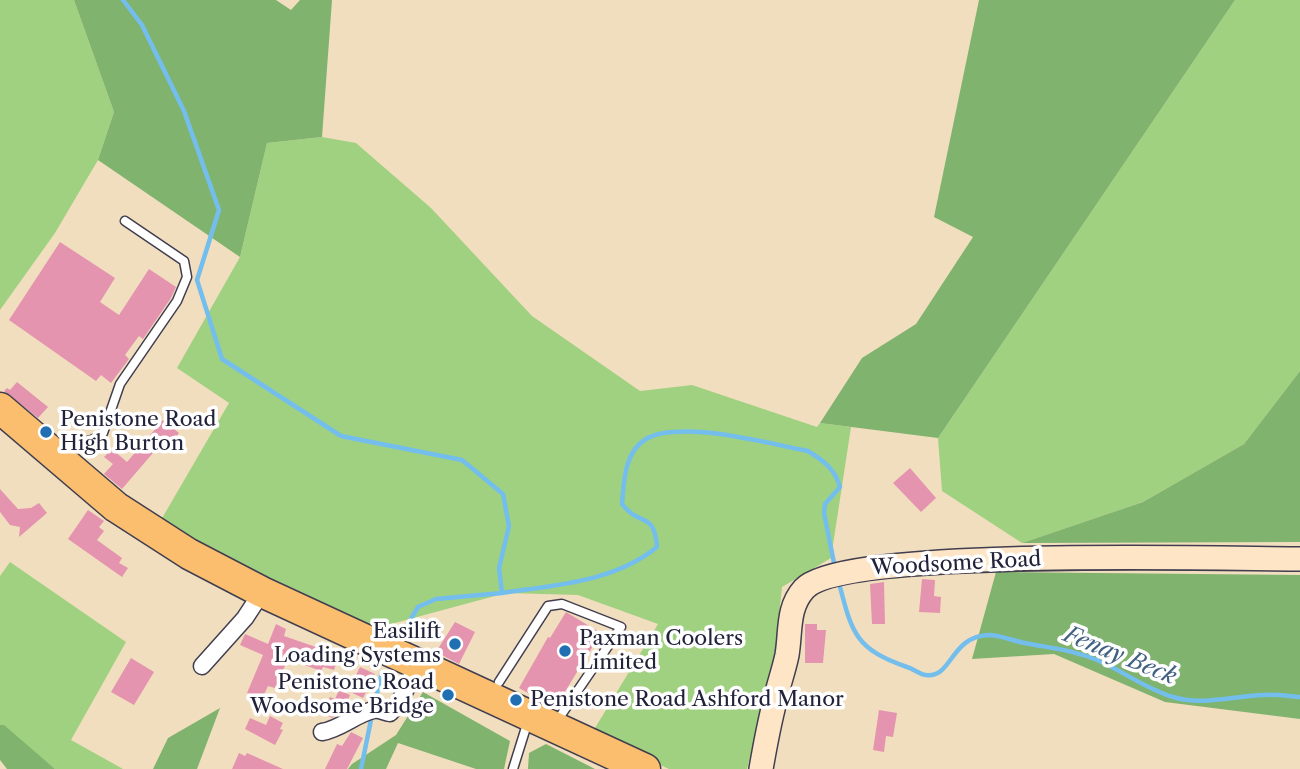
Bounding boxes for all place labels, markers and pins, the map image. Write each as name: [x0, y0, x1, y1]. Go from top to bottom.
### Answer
place label: Penistone Road High Burton: [60, 407, 216, 457]
marker: Penistone Road High Burton: [38, 424, 54, 440]
place label: Easilift Loading Systems: [274, 619, 441, 669]
place label: Paxman Coolers Limited: [579, 626, 743, 676]
marker: Easilift Loading Systems: [447, 636, 463, 652]
marker: Paxman Coolers Limited: [557, 643, 573, 659]
place label: Penistone Road Woodsome Bridge: [250, 670, 434, 720]
marker: Penistone Road Woodsome Bridge: [440, 687, 456, 703]
place label: Penistone Road Ashford Manor: [530, 687, 844, 713]
marker: Penistone Road Ashford Manor: [508, 692, 524, 708]

